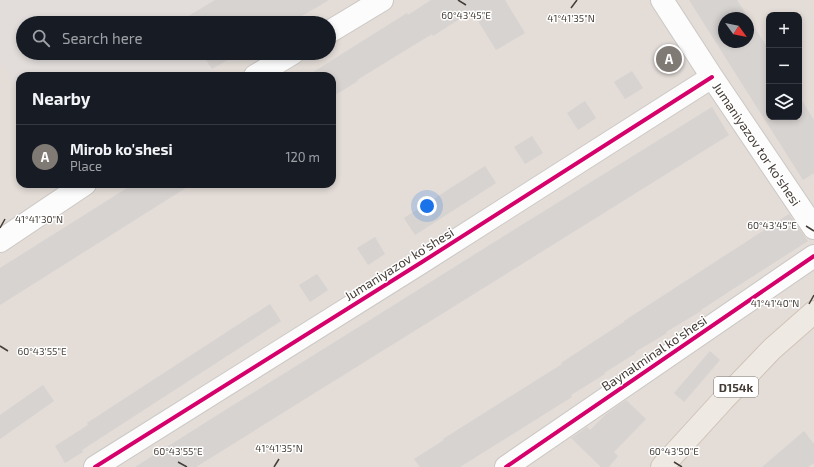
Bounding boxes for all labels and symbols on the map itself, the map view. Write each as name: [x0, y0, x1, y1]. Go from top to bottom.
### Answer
text: 60°43'45"E: [441, 9, 491, 21]
text: 41°41'35"N: [547, 12, 595, 24]
north arrow: [718, 12, 754, 48]
pin: A: [656, 44, 682, 74]
street label: Jumaniyazov tor ko'shesi: [710, 79, 804, 209]
your location: [417, 196, 437, 216]
text: 41°41'30"N: [15, 213, 63, 225]
text: 60°43'45"E: [747, 219, 797, 231]
street label: Jumaniyazov ko'shesi: [341, 224, 457, 304]
text: 41°41'40"N: [751, 297, 799, 309]
street label: Baynalminal ko'shesi: [598, 312, 710, 394]
text: 60°43'55"E: [17, 345, 67, 357]
road number: D154k: [714, 377, 758, 397]
text: 41°41'35"N: [255, 442, 303, 454]
text: 60°43'55"E: [153, 445, 203, 457]
text: 60°43'50"E: [649, 445, 699, 457]

